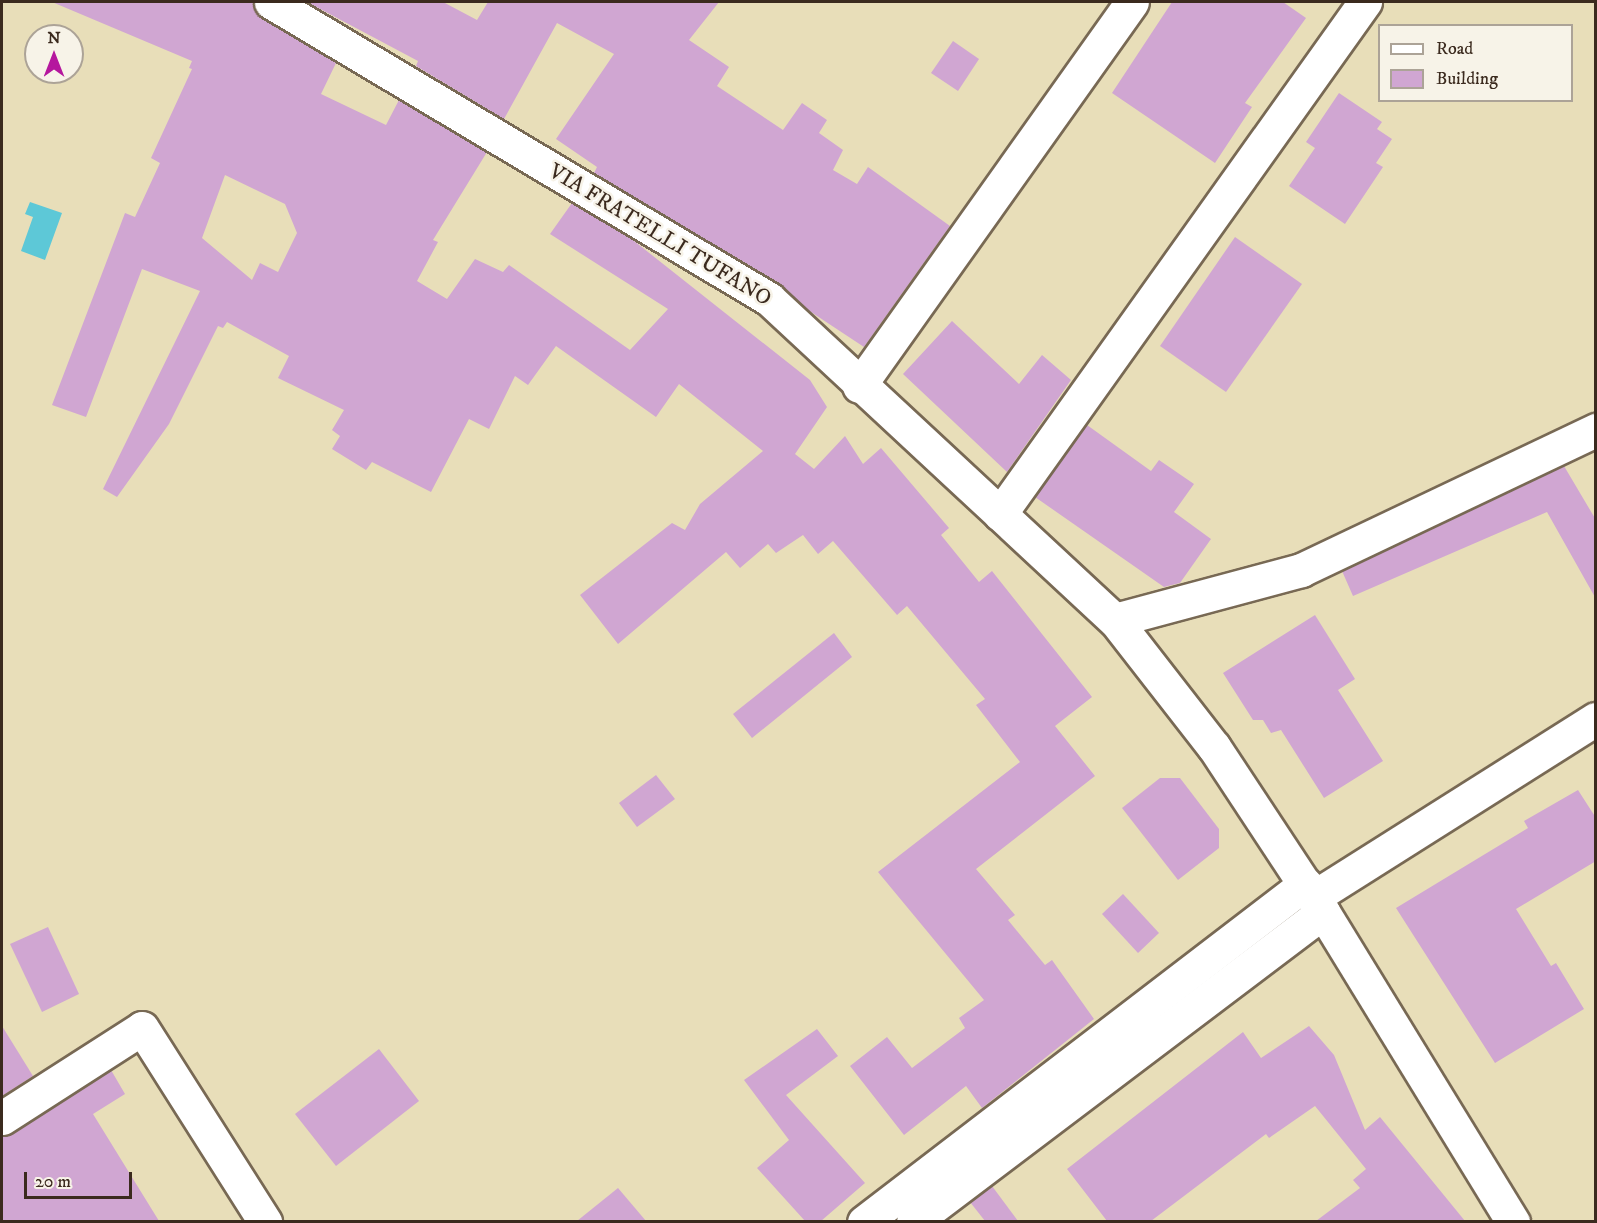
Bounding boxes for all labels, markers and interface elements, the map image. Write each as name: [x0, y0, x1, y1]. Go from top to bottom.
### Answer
north arrow: [24, 24, 84, 84]
legend: [1378, 24, 1573, 102]
text: N: [47, 28, 61, 48]
text: Road: [1436, 38, 1473, 60]
text: Building: [1436, 68, 1498, 90]
street label: VIA FRATELLI TUFANO: [544, 158, 776, 312]
scale bar: [27, 1160, 135, 1198]
text: 20 m: [35, 1171, 71, 1193]

